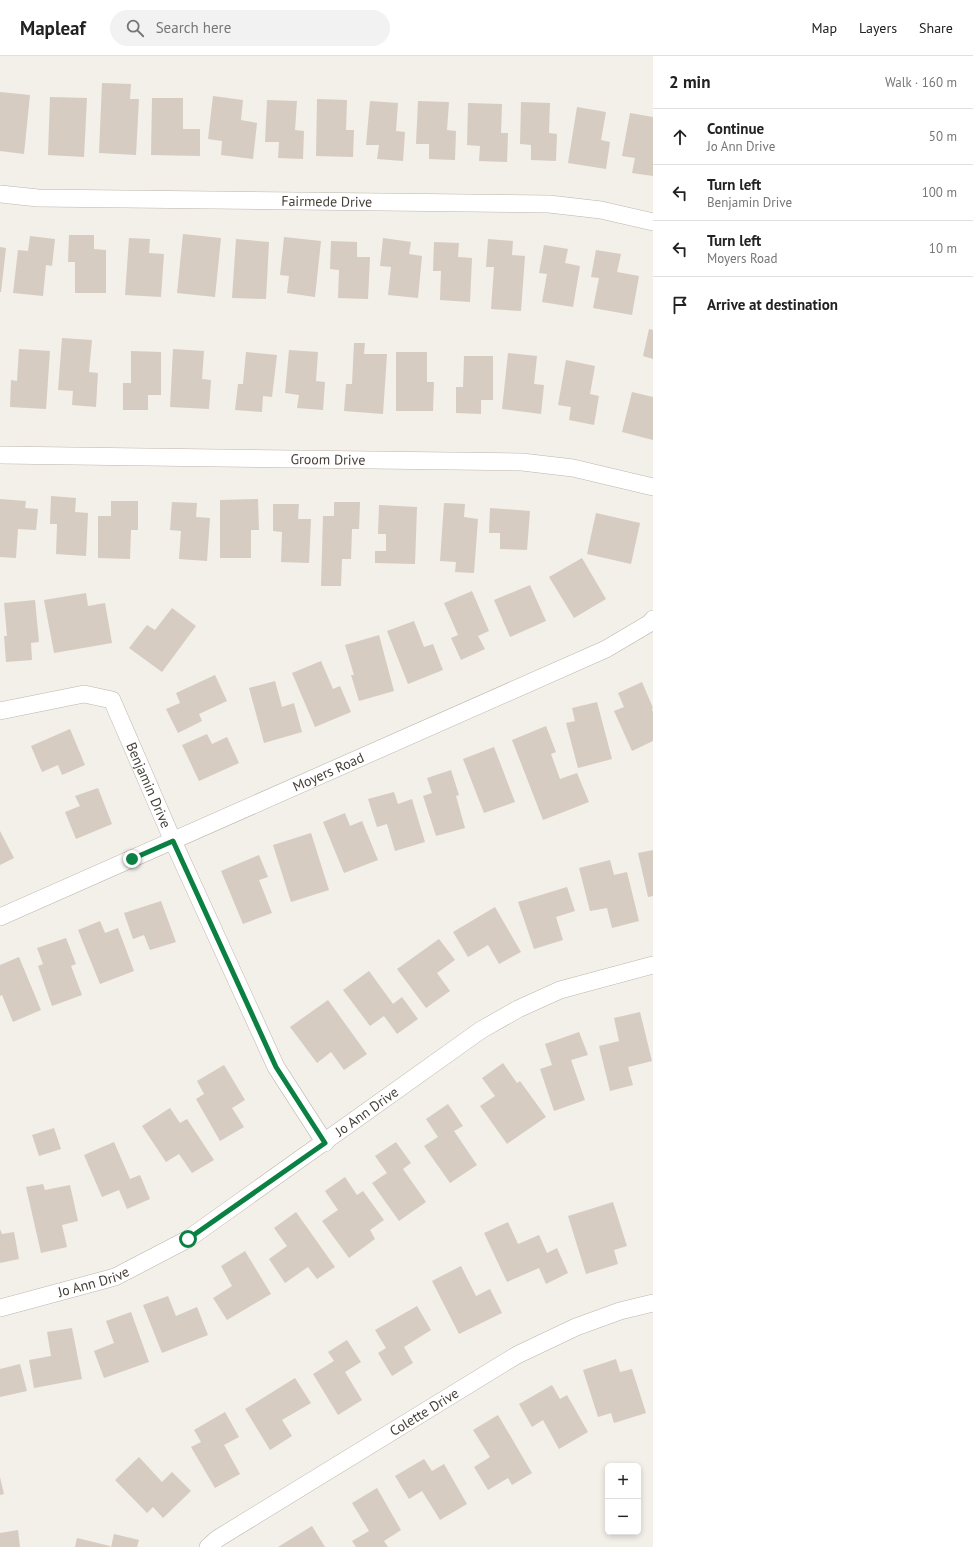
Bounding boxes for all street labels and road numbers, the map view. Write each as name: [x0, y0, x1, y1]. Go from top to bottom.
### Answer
street label: Fairmede Drive: [281, 192, 372, 211]
street label: Groom Drive: [290, 450, 366, 469]
street label: Benjamin Drive: [122, 739, 175, 831]
street label: Moyers Road: [290, 748, 367, 795]
street label: Jo Ann Drive: [331, 1083, 402, 1141]
street label: Jo Ann Drive: [55, 1262, 132, 1301]
street label: Colette Drive: [386, 1384, 462, 1440]

